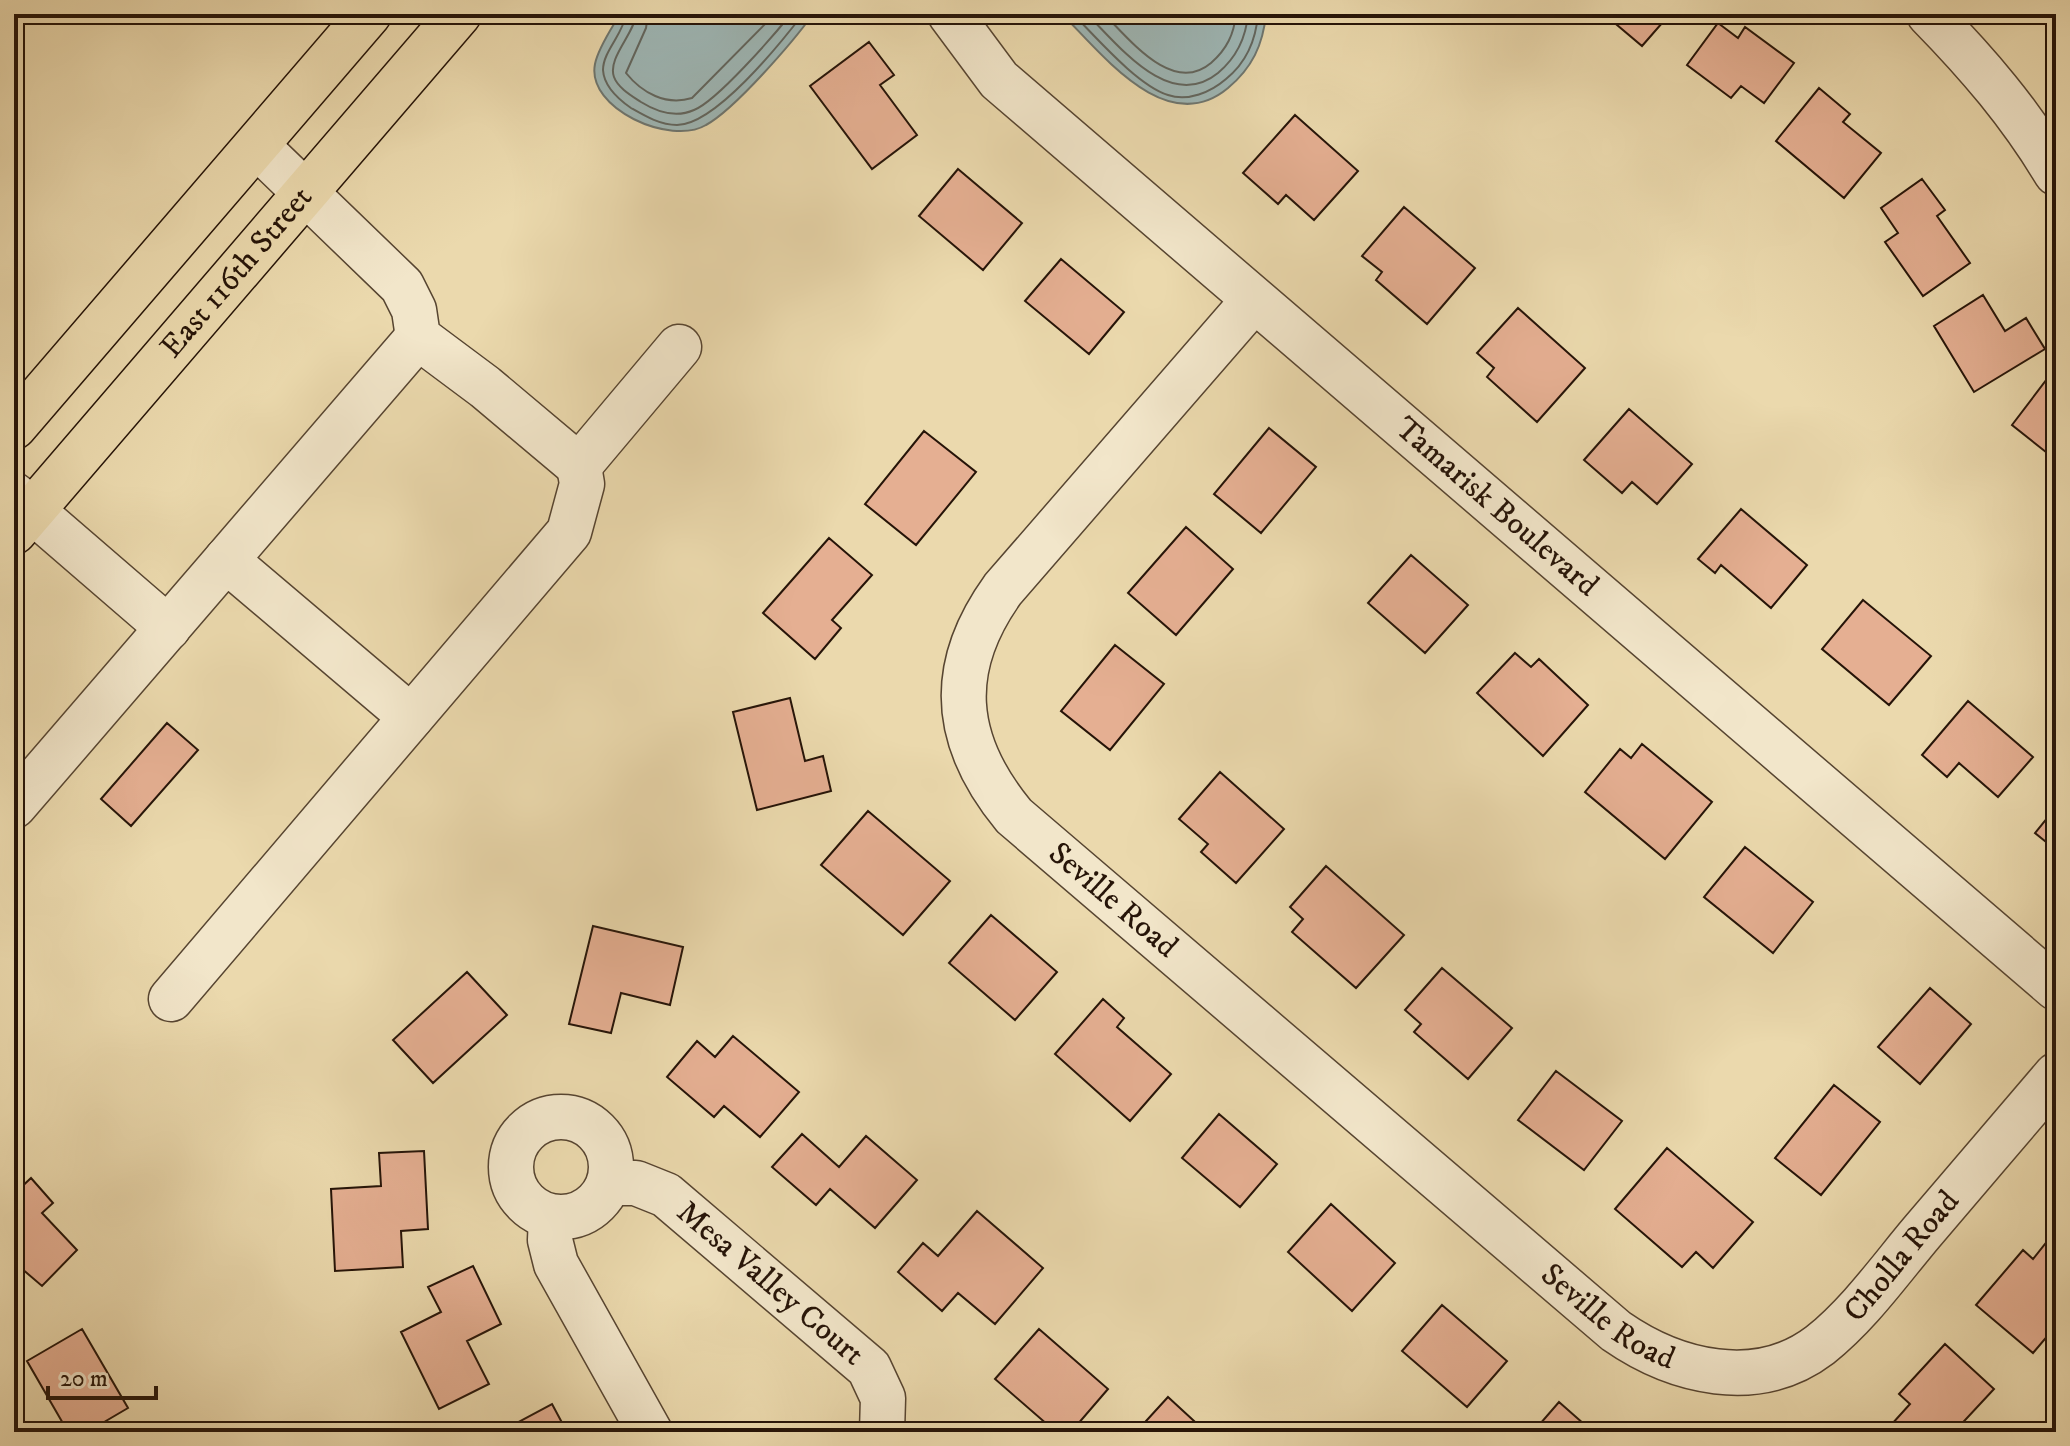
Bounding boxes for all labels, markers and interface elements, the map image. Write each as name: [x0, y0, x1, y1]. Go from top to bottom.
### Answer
street label: East 116th Street: [152, 179, 322, 367]
street label: Tamarisk Boulevard: [1386, 409, 1606, 606]
street label: Seville Road: [1040, 834, 1186, 967]
street label: Cholla Road: [1836, 1183, 1968, 1331]
street label: Mesa Valley Court: [668, 1193, 872, 1375]
street label: Seville Road: [1532, 1255, 1681, 1380]
scale bar: [48, 1350, 156, 1400]
text: 20 m: [60, 1364, 108, 1394]

